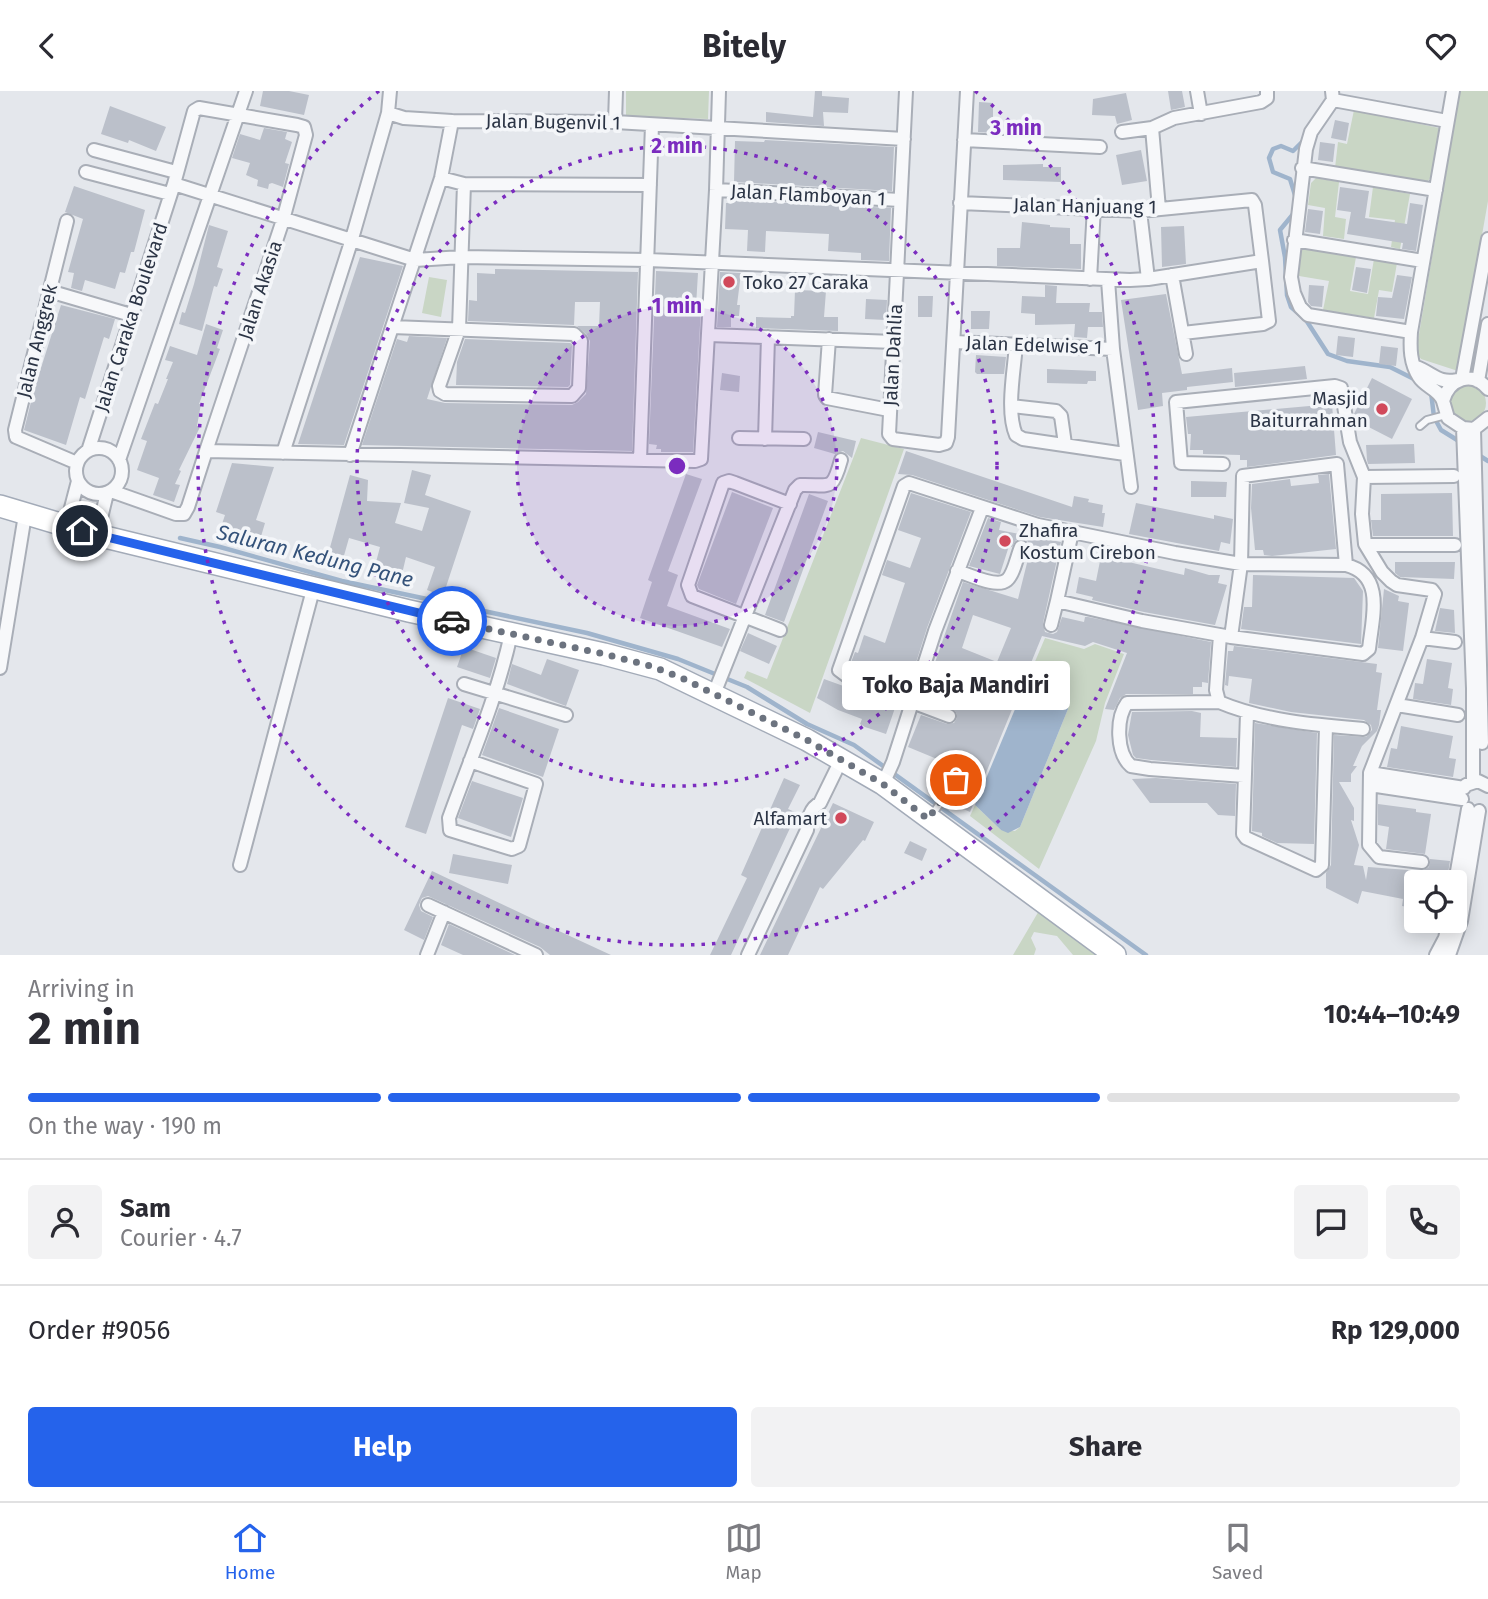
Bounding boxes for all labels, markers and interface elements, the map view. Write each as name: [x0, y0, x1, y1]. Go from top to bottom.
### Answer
icon: back: [28, 27, 66, 65]
text: Bitely: [702, 27, 786, 65]
icon: heart: [1422, 27, 1460, 65]
street label: Jalan Bugenvil 1: [485, 109, 621, 135]
text: 3 min: [989, 115, 1042, 141]
text: 2 min: [651, 133, 703, 159]
street label: Jalan Flamboyan 1: [730, 179, 886, 211]
street label: Jalan Hanjuang 1: [1013, 193, 1157, 219]
street label: Jalan Caraka Boulevard: [90, 220, 172, 414]
street label: Jalan Akasia: [233, 237, 287, 343]
place label: Toko 27 Caraka: [743, 271, 869, 294]
marker: Toko 27 Caraka: [721, 274, 737, 290]
street label: Jalan Anggrek: [12, 281, 62, 400]
text: 1 min: [652, 293, 702, 319]
street label: Jalan Dahlia: [879, 303, 907, 407]
street label: Jalan Edelwise 1: [965, 331, 1103, 359]
place label: Masjid Baiturrahman: [1250, 387, 1368, 432]
marker: Masjid Baiturrahman: [1374, 401, 1390, 417]
centre of rings: [665, 454, 689, 478]
pin: [52, 501, 112, 561]
icon: home: [63, 512, 101, 550]
water label: Saluran Kedung Pane: [213, 519, 416, 593]
place label: Zhafira Kostum Cirebon: [1019, 519, 1156, 564]
marker: Zhafira Kostum Cirebon: [997, 533, 1013, 549]
courier: [417, 586, 487, 656]
icon: car: [433, 602, 471, 640]
callout: Toko Baja Mandiri: [842, 661, 1070, 710]
text: Toko Baja Mandiri: [863, 671, 1049, 699]
pin: [926, 750, 986, 810]
icon: bag: [937, 761, 975, 799]
place label: Alfamart: [753, 807, 827, 830]
marker: Alfamart: [833, 810, 849, 826]
map controls: [1404, 870, 1467, 933]
button: locate: [1404, 870, 1467, 933]
text: Arriving in: [28, 975, 135, 1003]
text: 10:44–10:49: [1323, 999, 1460, 1030]
text: 2 min: [28, 1001, 141, 1056]
text: On the way · 190 m: [28, 1112, 222, 1140]
button: person: [28, 1185, 102, 1259]
button: chat: [1294, 1185, 1368, 1259]
button: phone: [1386, 1185, 1460, 1259]
text: Sam: [120, 1193, 171, 1224]
text: Courier · 4.7: [120, 1224, 242, 1252]
text: Order #9056: [28, 1315, 170, 1346]
text: Rp 129,000: [1331, 1315, 1460, 1346]
button: Help: [28, 1407, 737, 1487]
button: Share: [751, 1407, 1460, 1487]
tab: Home: [225, 1519, 275, 1584]
tab: Map: [725, 1519, 763, 1584]
tab: Saved: [1212, 1519, 1263, 1584]

